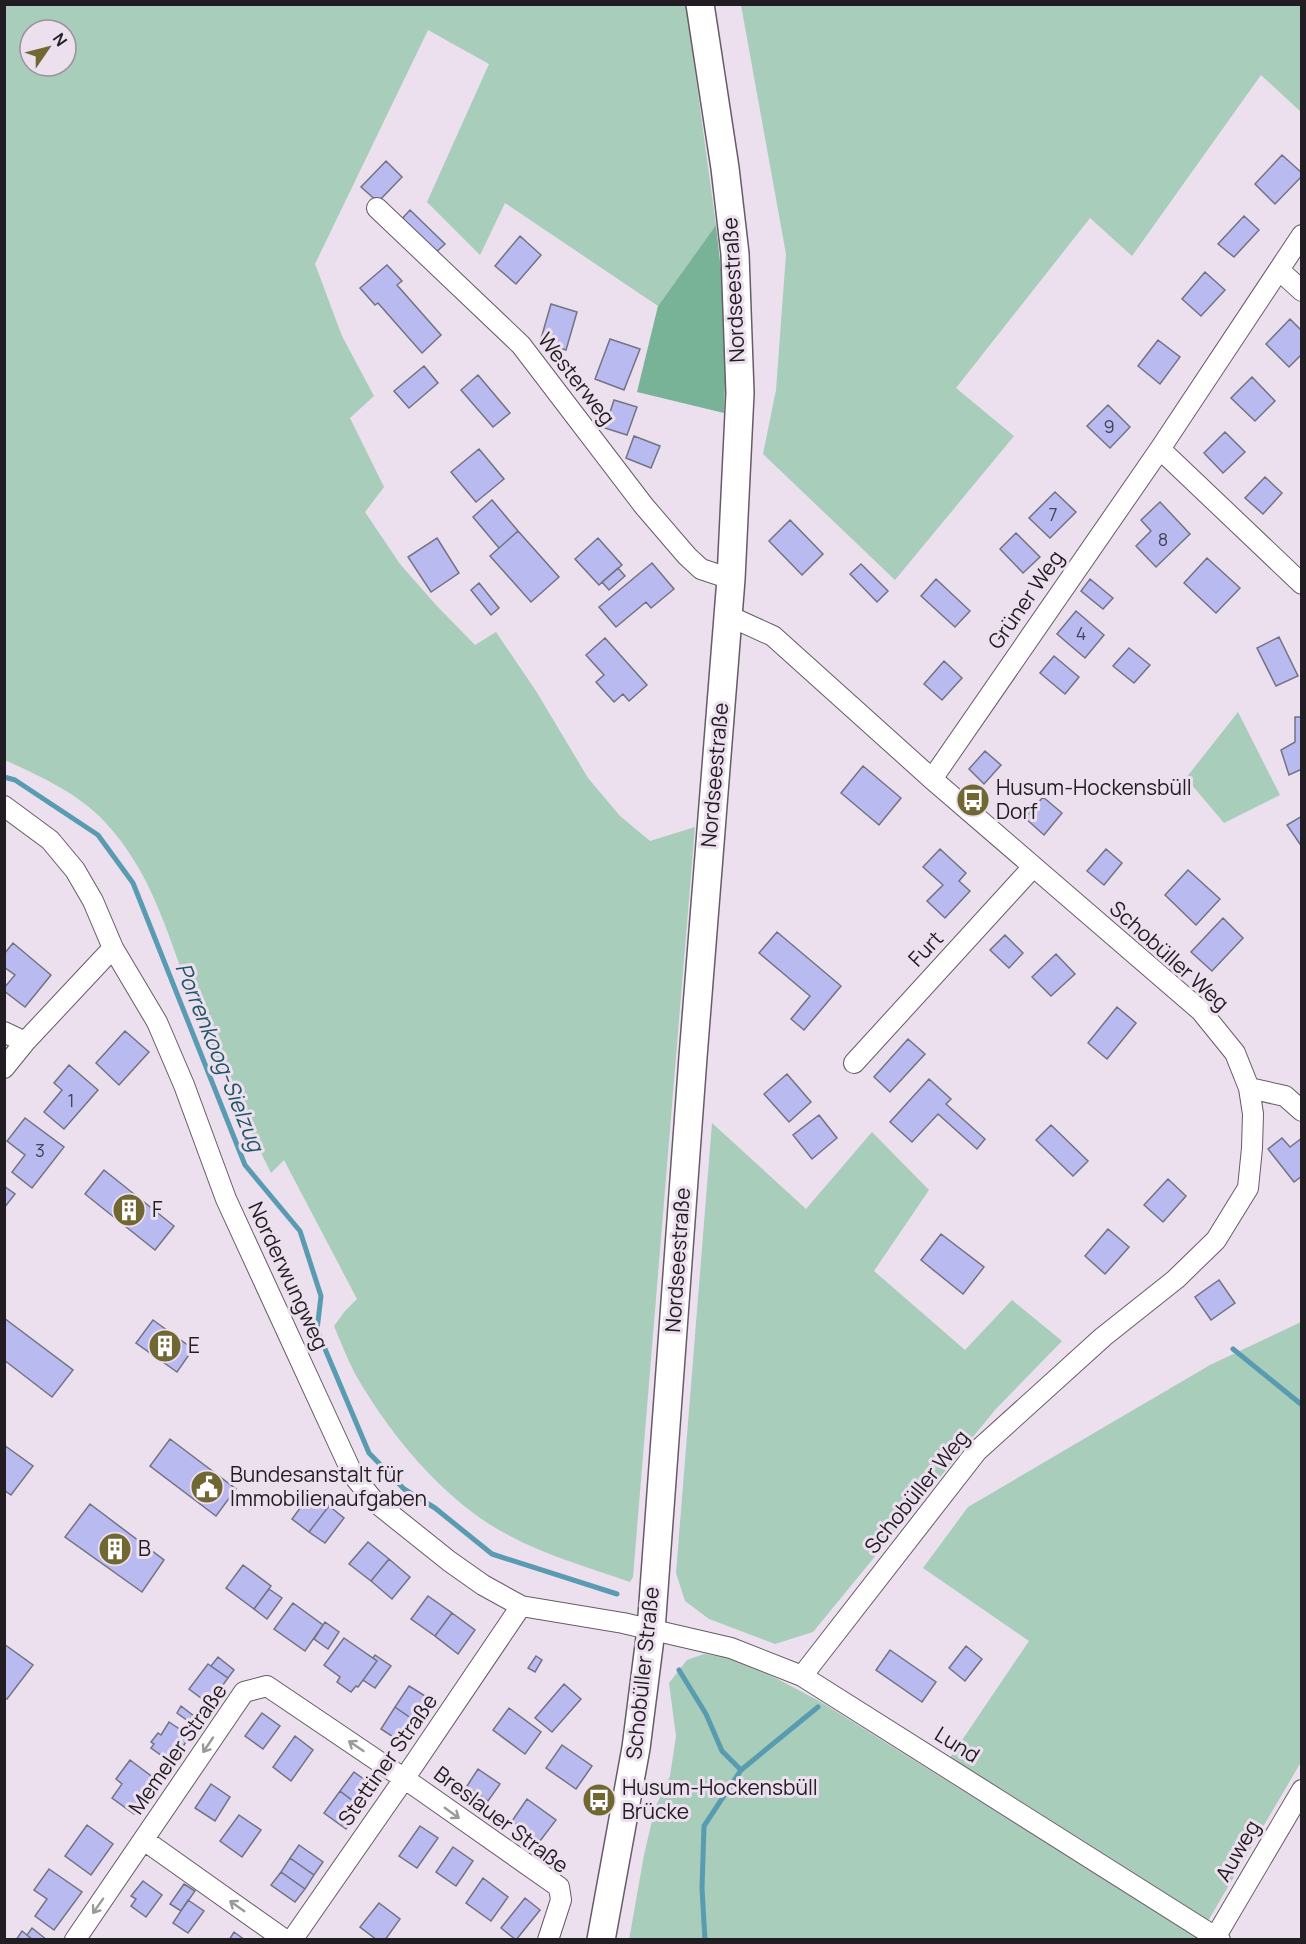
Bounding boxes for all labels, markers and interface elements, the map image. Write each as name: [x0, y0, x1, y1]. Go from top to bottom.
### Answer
north arrow: [18, 18, 78, 78]
text: N: [48, 28, 73, 50]
street label: Nordseestraße: [715, 217, 751, 363]
street label: Westerweg: [532, 326, 622, 430]
house number: 9: [1103, 414, 1115, 438]
house number: 7: [1048, 502, 1058, 526]
house number: 8: [1158, 527, 1168, 551]
street label: Grüner Weg: [981, 545, 1069, 654]
house number: 4: [1076, 621, 1086, 645]
street label: Nordseestraße: [694, 701, 734, 848]
place label: Husum-Hockensbüll Dorf: [996, 773, 1192, 825]
bus stop icon: Husum-Hockensbüll Dorf: [955, 782, 991, 818]
street label: Schobüller Weg: [1104, 894, 1235, 1016]
street label: Furt: [902, 924, 949, 972]
water label: Porrenkoog-Sielzug: [168, 958, 272, 1158]
house number: 1: [67, 1088, 75, 1112]
house number: 3: [35, 1138, 45, 1162]
street label: Nordseestraße: [658, 1186, 696, 1333]
building icon: F: [111, 1192, 147, 1228]
place label: F: [152, 1195, 163, 1223]
street label: Norderwungweg: [242, 1197, 335, 1354]
building icon: E: [147, 1328, 183, 1364]
place label: E: [188, 1331, 200, 1359]
street label: Schobüller Weg: [858, 1424, 975, 1559]
place label: Bundesanstalt für Immobilienaufgaben: [230, 1460, 427, 1512]
public building icon: Bundesanstalt für Immobilienaufgaben: [189, 1469, 225, 1505]
building icon: B: [97, 1531, 133, 1567]
place label: B: [138, 1534, 151, 1562]
street label: Schobüller Straße: [619, 1585, 665, 1761]
street label: Memeler Straße: [122, 1677, 233, 1819]
street label: Stettiner Straße: [331, 1688, 443, 1831]
street label: Lund: [930, 1720, 985, 1769]
one-way arrow: [202, 1736, 214, 1753]
one-way arrow: [348, 1740, 365, 1752]
street label: Breslauer Straße: [429, 1759, 575, 1879]
place label: Husum-Hockensbüll Brücke: [622, 1773, 818, 1825]
bus stop icon: Husum-Hockensbüll Brücke: [581, 1782, 617, 1818]
one-way arrow: [444, 1807, 460, 1819]
street label: Auweg: [1208, 1815, 1266, 1886]
one-way arrow: [92, 1897, 104, 1914]
one-way arrow: [230, 1900, 246, 1912]

